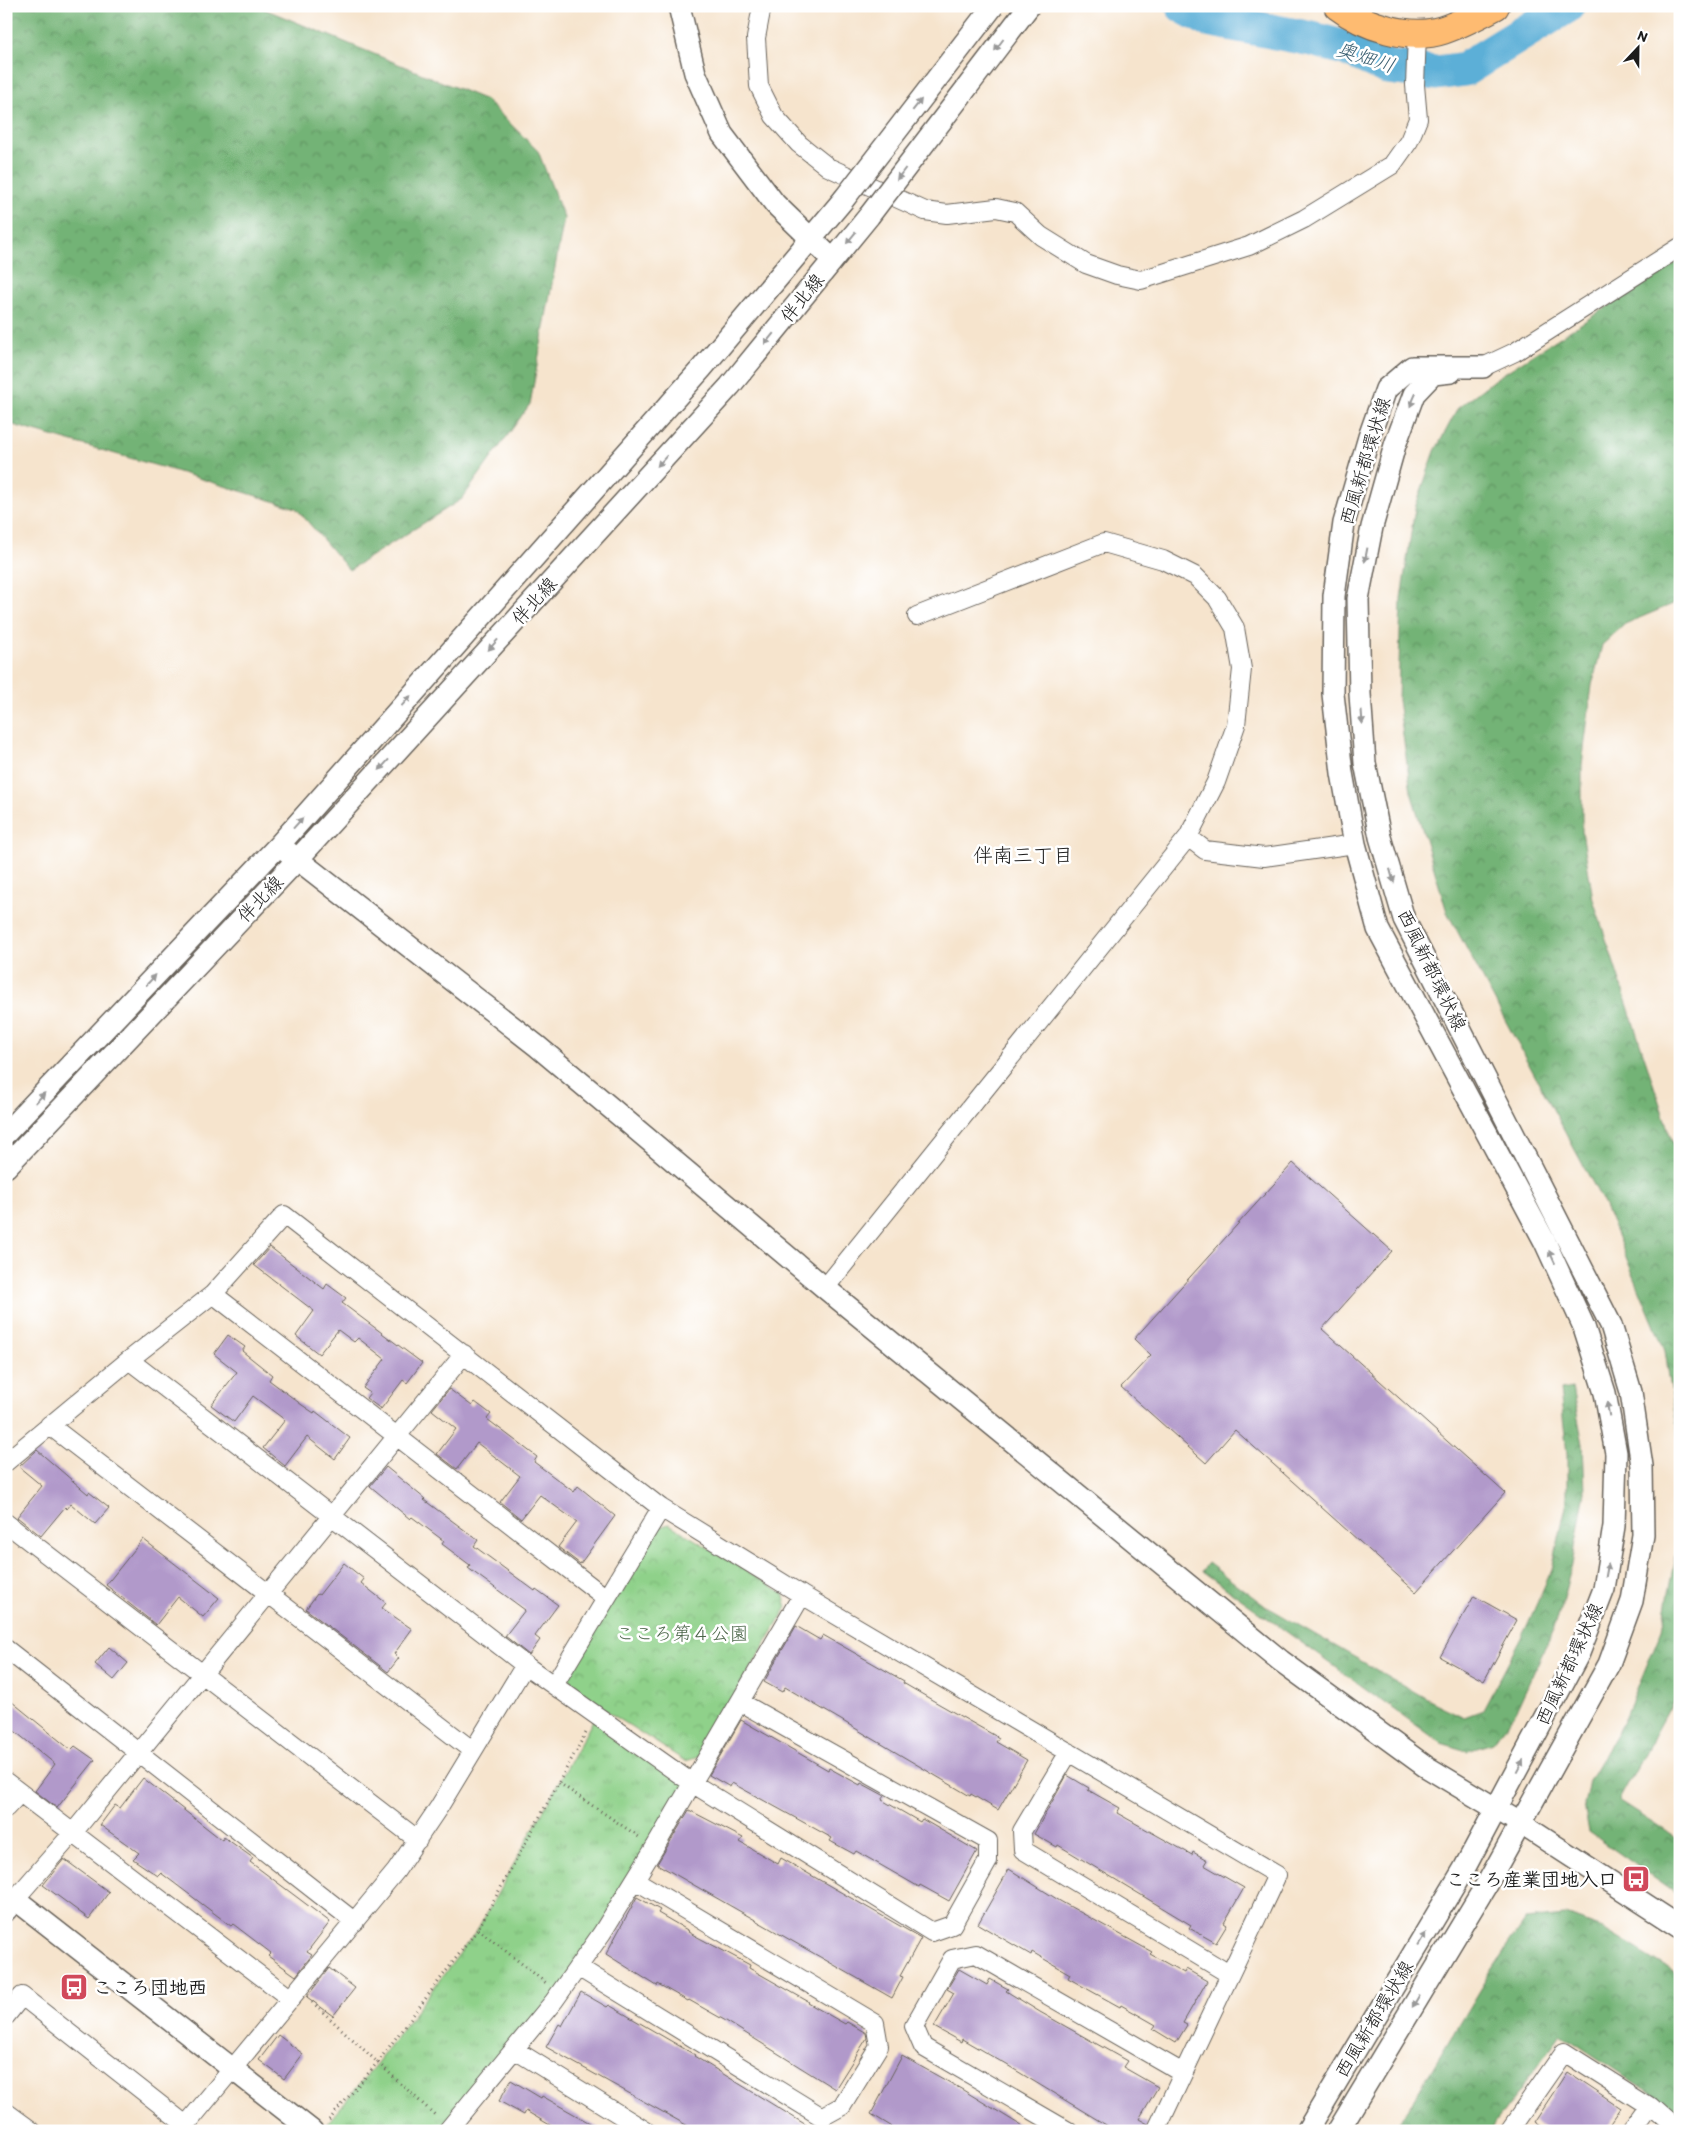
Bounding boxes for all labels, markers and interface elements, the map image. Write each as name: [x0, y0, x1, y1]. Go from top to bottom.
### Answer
north arrow: [1614, 22, 1664, 72]
text: N: [1635, 27, 1650, 46]
water label: 奥畑川: [1334, 36, 1398, 78]
one-way arrow: [994, 38, 1004, 52]
one-way arrow: [911, 99, 922, 112]
one-way arrow: [895, 167, 906, 180]
one-way arrow: [845, 232, 856, 245]
street label: 伴北線: [775, 269, 829, 327]
one-way arrow: [763, 332, 774, 345]
one-way arrow: [1408, 393, 1416, 407]
street label: 西風新都環状線: [1335, 394, 1395, 528]
one-way arrow: [656, 454, 668, 466]
one-way arrow: [1362, 547, 1370, 563]
street label: 伴北線: [506, 572, 562, 630]
one-way arrow: [487, 639, 499, 651]
one-way arrow: [400, 696, 412, 708]
one-way arrow: [1358, 709, 1366, 725]
one-way arrow: [378, 759, 390, 771]
one-way arrow: [293, 817, 304, 830]
district label: 伴南三丁目: [973, 843, 1073, 867]
one-way arrow: [1388, 868, 1396, 883]
street label: 伴北線: [232, 871, 288, 927]
street label: 西風新都環状線: [1393, 905, 1471, 1035]
one-way arrow: [145, 974, 157, 986]
one-way arrow: [34, 1092, 46, 1104]
one-way arrow: [1547, 1250, 1555, 1264]
one-way arrow: [1603, 1401, 1611, 1417]
one-way arrow: [1603, 1562, 1611, 1578]
street label: 西風新都環状線: [1530, 1599, 1608, 1729]
park label: こころ第４公園: [615, 1622, 749, 1645]
one-way arrow: [1515, 1759, 1524, 1773]
bus stop icon: こころ産業団地入口: [1621, 1864, 1651, 1894]
place label: こころ産業団地入口: [1446, 1868, 1617, 1891]
one-way arrow: [1417, 1932, 1426, 1945]
street label: 西風新都環状線: [1330, 1956, 1418, 2082]
bus stop icon: こころ団地西: [59, 1972, 89, 2002]
place label: こころ団地西: [93, 1976, 207, 1999]
one-way arrow: [1411, 1994, 1421, 2007]

